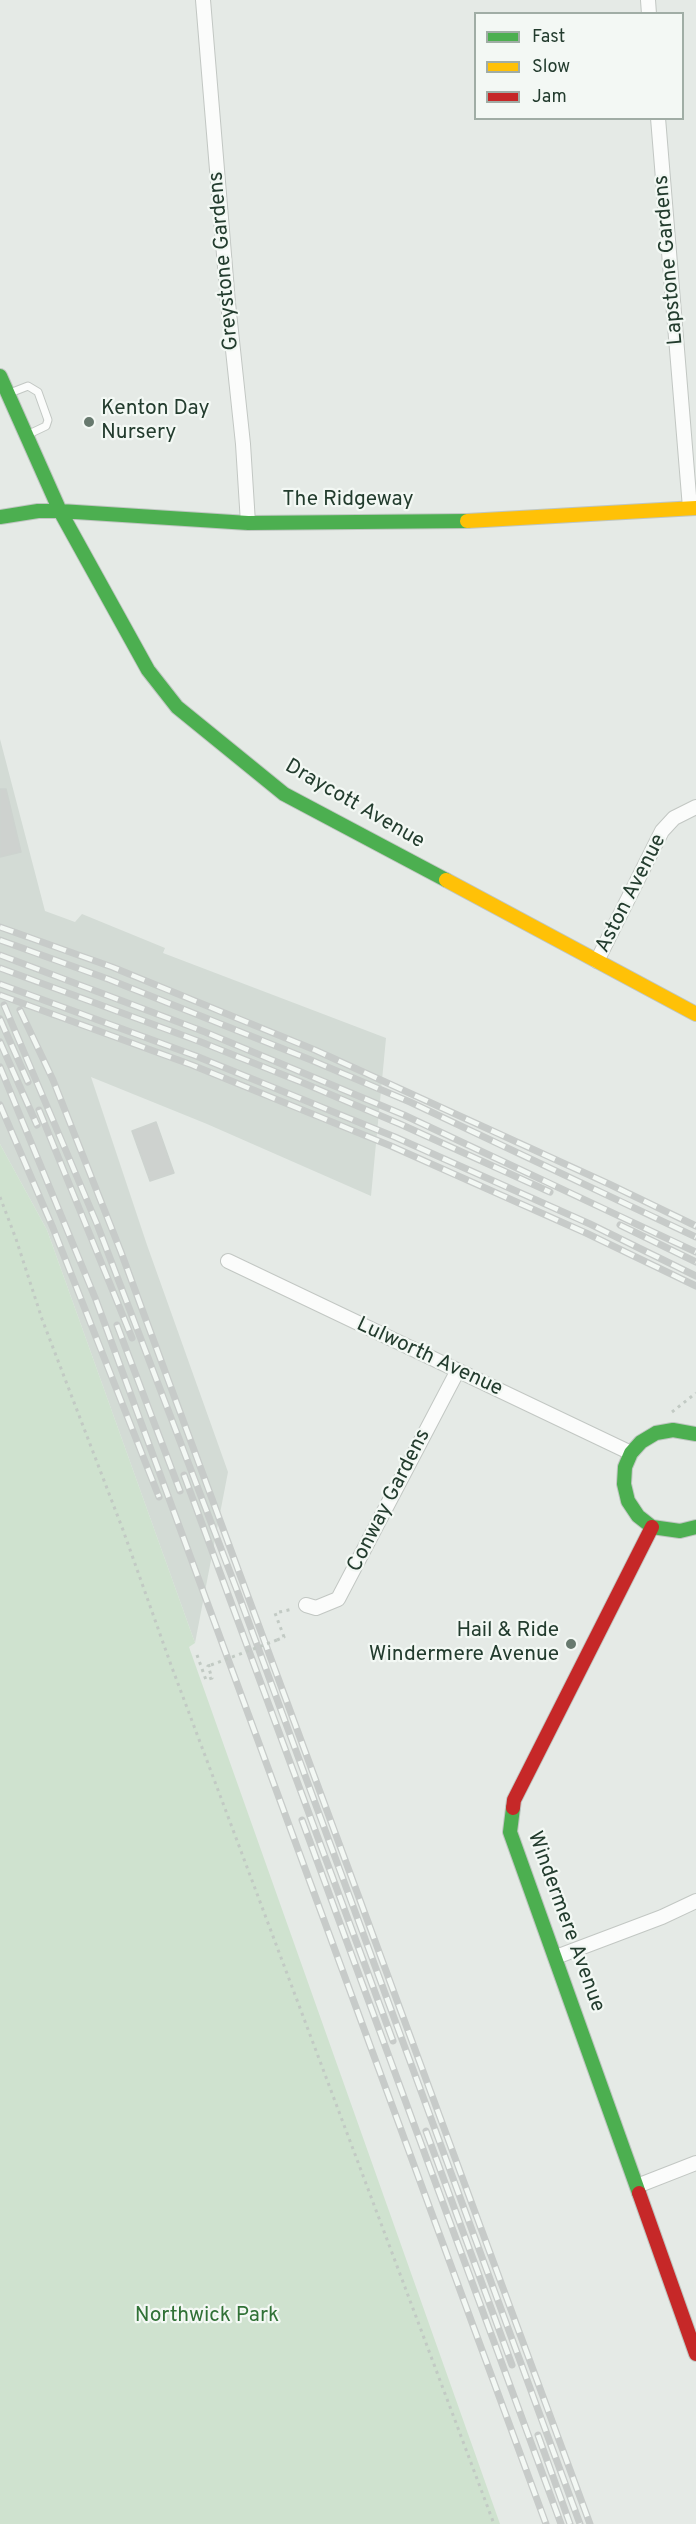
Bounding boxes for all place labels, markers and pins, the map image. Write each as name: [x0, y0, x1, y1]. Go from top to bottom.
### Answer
place label: Kenton Day Nursery: [101, 397, 210, 447]
marker: Kenton Day Nursery: [82, 415, 96, 429]
place label: Hail & Ride Windermere Avenue: [369, 1619, 559, 1669]
marker: Hail & Ride Windermere Avenue: [564, 1637, 578, 1651]

